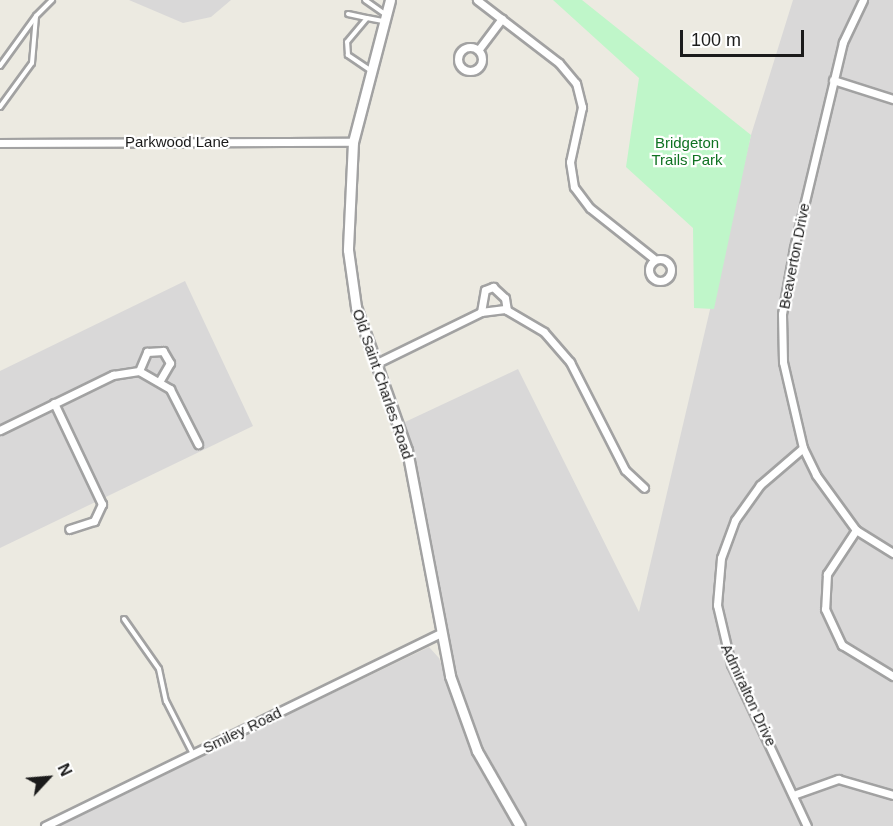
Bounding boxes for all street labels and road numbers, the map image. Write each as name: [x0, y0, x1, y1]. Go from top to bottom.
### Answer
street label: Parkwood Lane: [125, 133, 229, 151]
street label: Beaverton Drive: [775, 201, 813, 311]
street label: Old Saint Charles Road: [349, 307, 417, 461]
street label: Admiralton Drive: [717, 641, 781, 749]
street label: Smiley Road: [200, 703, 284, 757]

